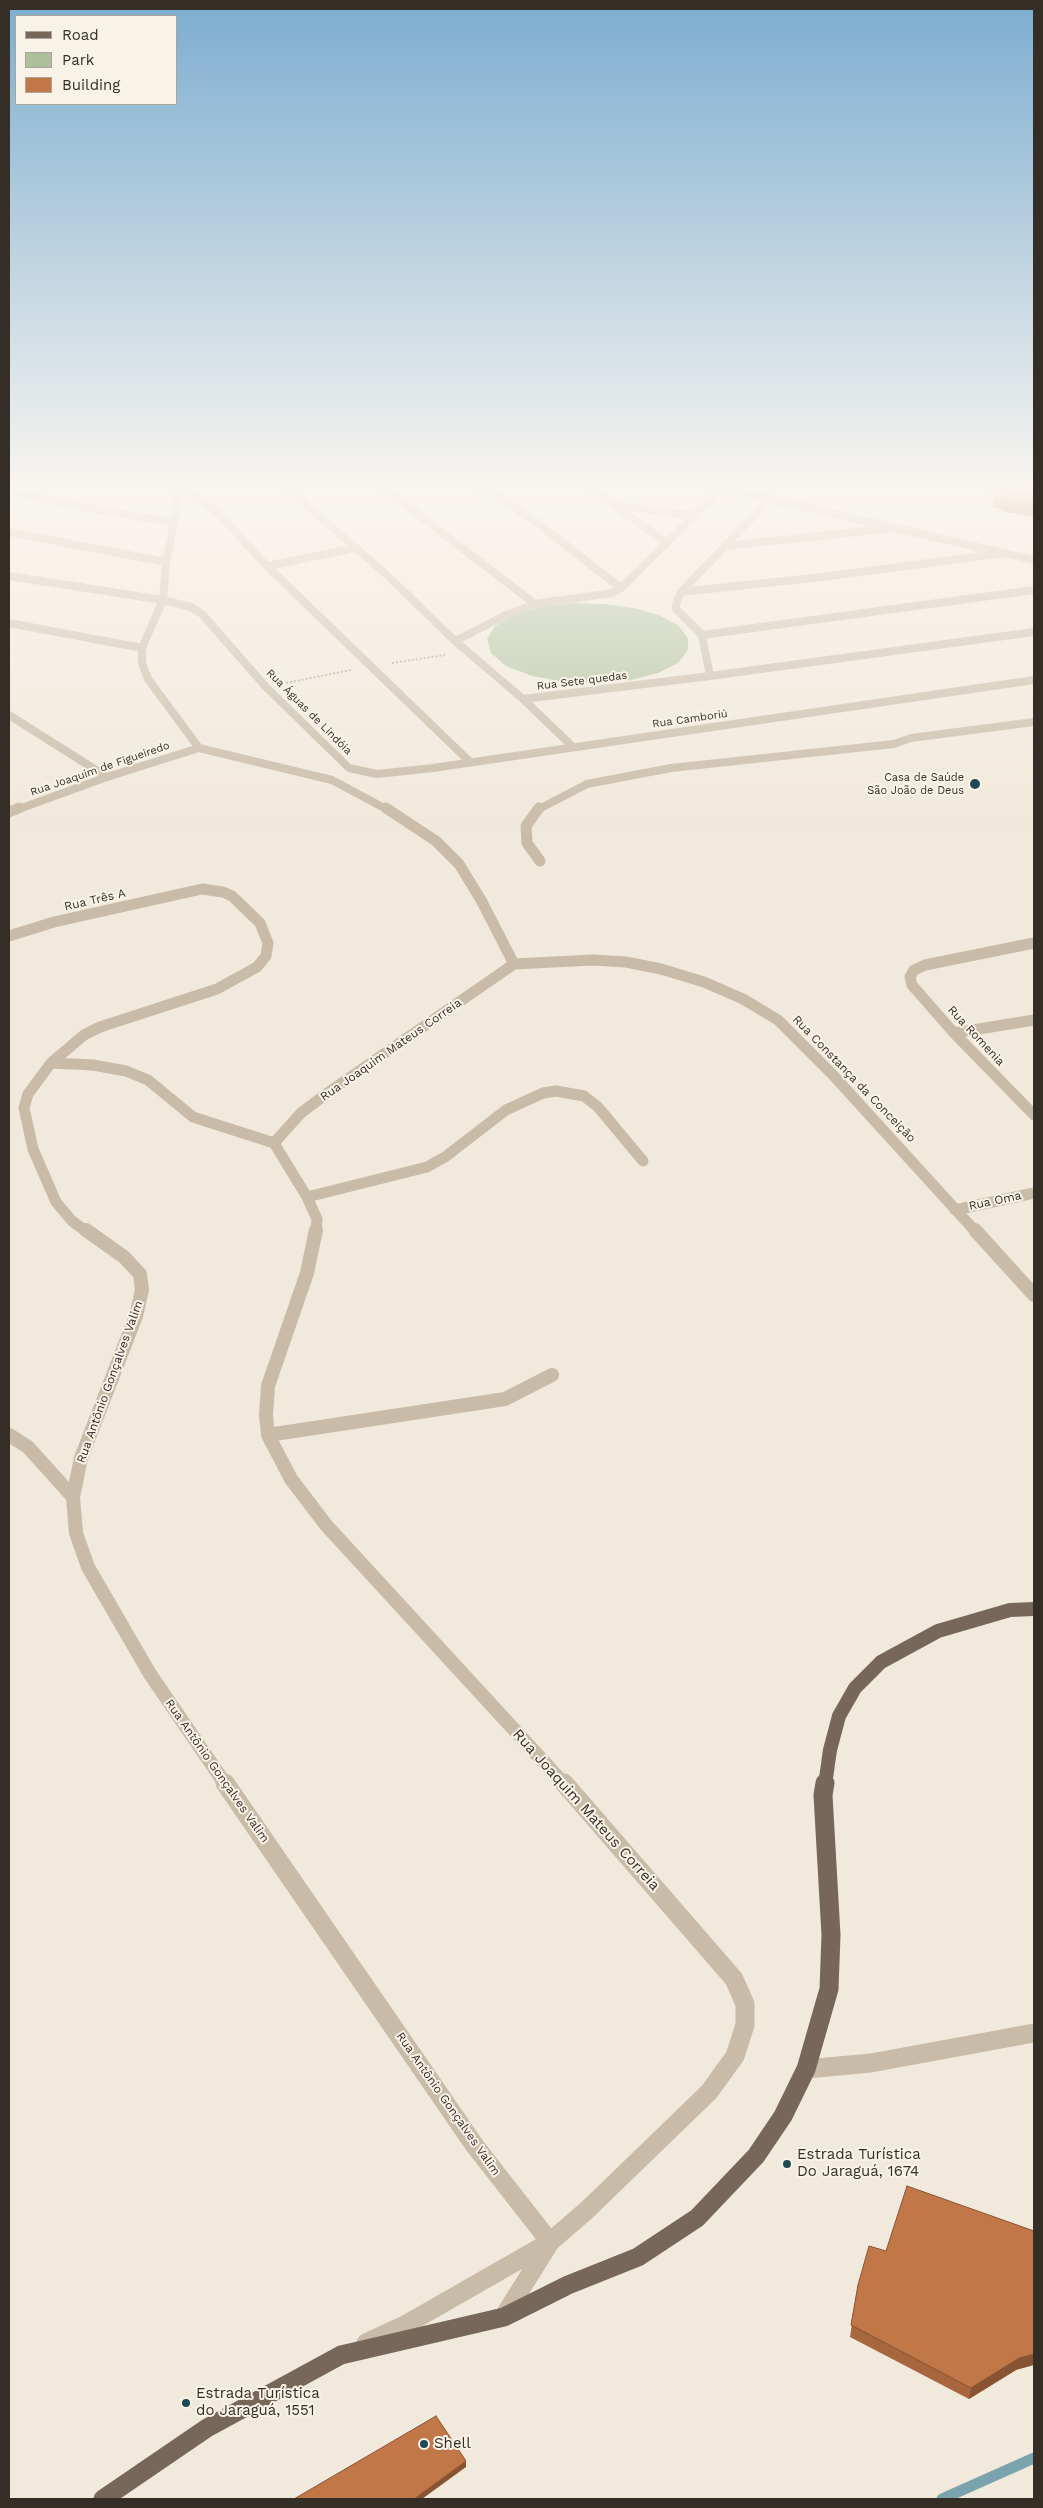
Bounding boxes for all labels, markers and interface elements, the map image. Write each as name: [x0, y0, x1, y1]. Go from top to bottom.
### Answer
legend: [15, 15, 178, 105]
text: Road: [62, 26, 99, 44]
text: Park: [62, 51, 94, 69]
text: Building: [62, 76, 120, 94]
street label: Rua Águas de Lindóia: [263, 666, 355, 758]
street label: Rua Sete quedas: [536, 669, 628, 693]
street label: Rua Camboriú: [651, 707, 729, 731]
street label: Rua Joaquim de Figueiredo: [29, 739, 171, 799]
place label: Casa de Saúde São João de Deus: [867, 771, 964, 797]
marker: Casa de Saúde São João de Deus: [968, 777, 982, 791]
street label: Rua Três A: [63, 886, 127, 914]
street label: Rua Joaquim Mateus Correia: [318, 996, 464, 1104]
street label: Rua Romenia: [945, 1003, 1007, 1069]
street label: Rua Constança da Conceição: [789, 1012, 919, 1146]
street label: Rua Oma: [967, 1188, 1023, 1214]
street label: Rua Antônio Gonçalves Valim: [74, 1299, 146, 1465]
street label: Rua Antônio Gonçalves Valim: [162, 1697, 272, 1845]
street label: Rua Joaquim Mateus Correia: [509, 1726, 663, 1894]
street label: Rua Antônio Gonçalves Valim: [393, 2030, 503, 2178]
place label: Estrada Turística Do Jaraguá, 1674: [797, 2146, 921, 2181]
marker: Estrada Turística Do Jaraguá, 1674: [781, 2158, 793, 2170]
place label: Estrada Turística do Jaraguá, 1551: [196, 2385, 320, 2420]
marker: Estrada Turística do Jaraguá, 1551: [180, 2397, 192, 2409]
place label: Shell: [434, 2435, 471, 2453]
marker: Shell: [418, 2438, 430, 2450]

